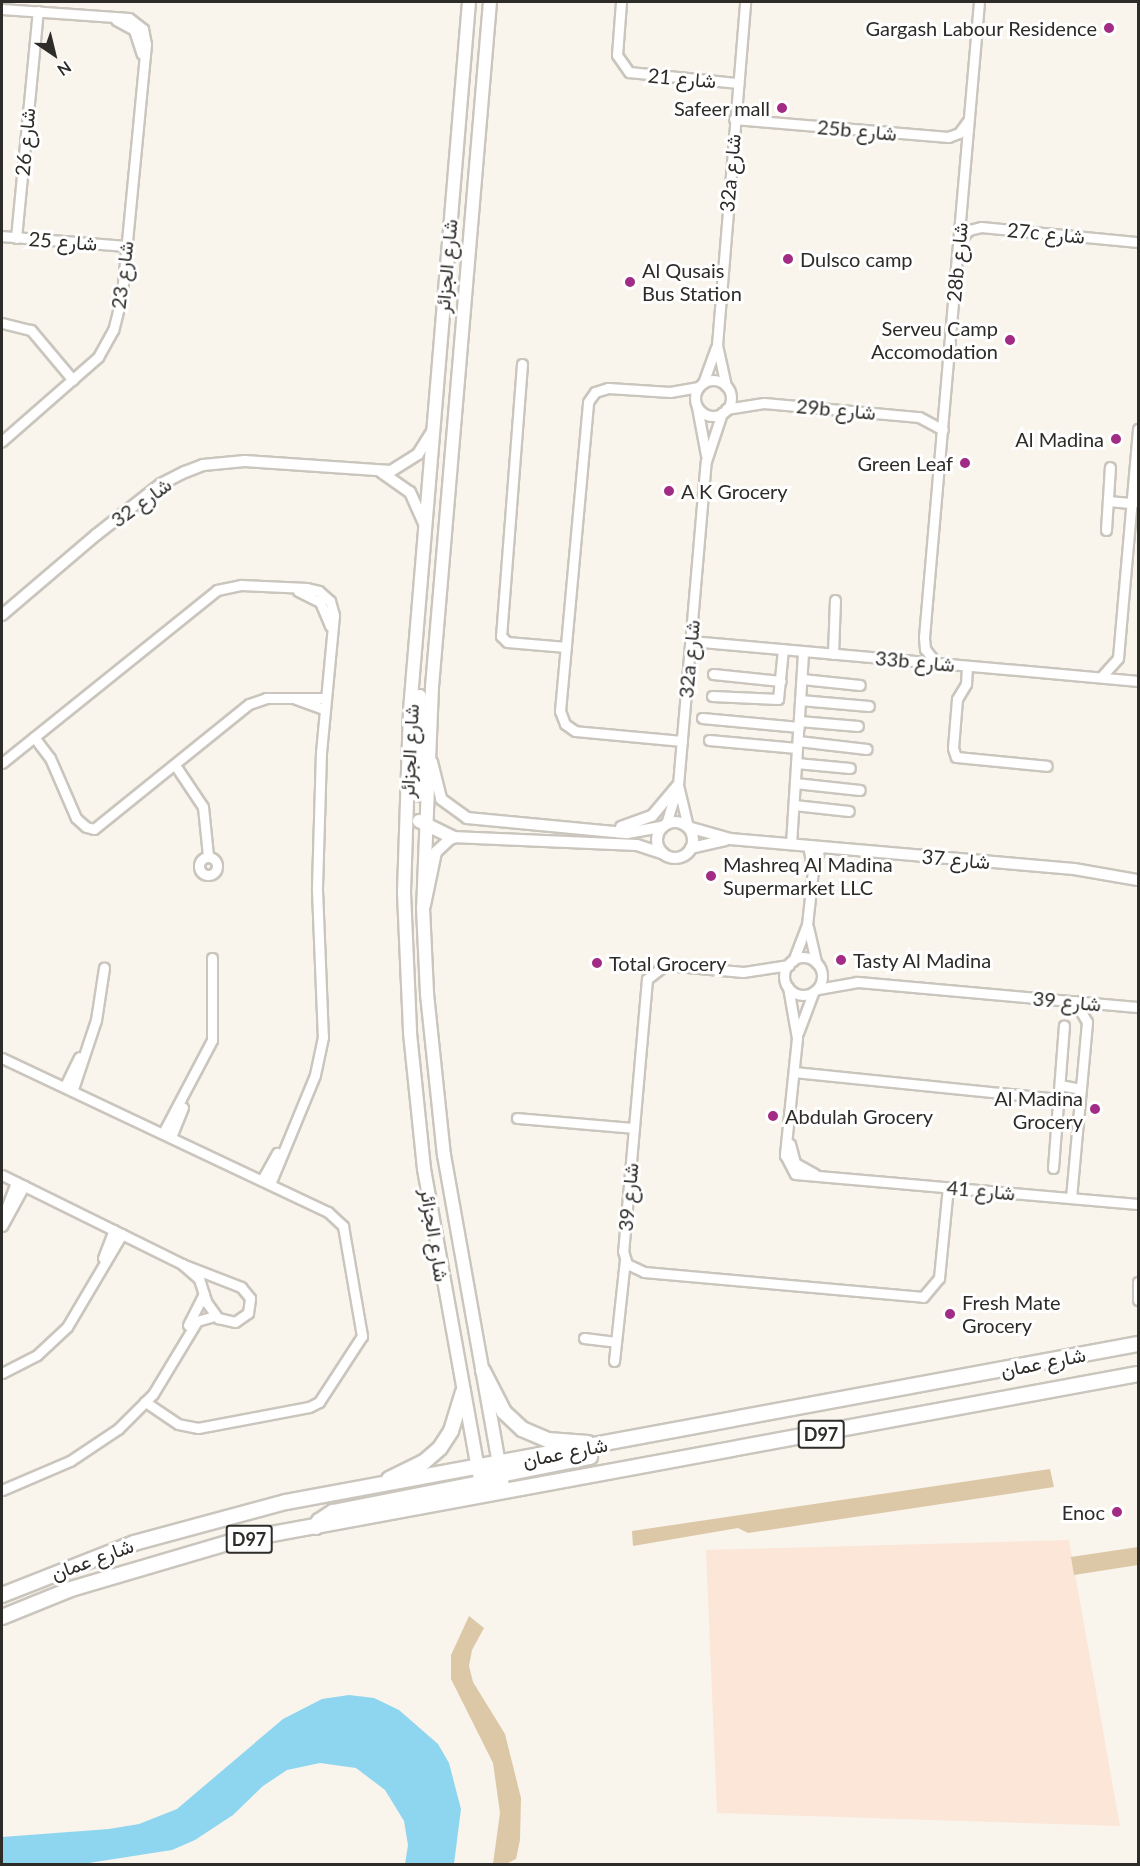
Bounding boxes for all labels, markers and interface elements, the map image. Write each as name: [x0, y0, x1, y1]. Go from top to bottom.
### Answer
place label: Gargash Labour Residence: [865, 16, 1097, 40]
marker: Gargash Labour Residence: [1102, 21, 1116, 35]
north arrow: [24, 24, 84, 84]
text: N: [54, 58, 75, 80]
street label: شارع 21: [647, 63, 717, 93]
place label: Safeer mall: [673, 96, 770, 120]
marker: Safeer mall: [775, 101, 789, 115]
street label: شارع 26: [10, 107, 40, 177]
street label: 25b شارع: [816, 115, 898, 145]
street label: 32a شارع: [715, 133, 745, 213]
street label: شارع الجزائر: [430, 218, 462, 314]
street label: 27c شارع: [1006, 218, 1086, 248]
street label: 28b شارع: [942, 221, 972, 303]
street label: شارع 25: [28, 227, 98, 255]
street label: شارع 23: [106, 240, 138, 310]
place label: Dulsco camp: [800, 247, 913, 271]
marker: Dulsco camp: [781, 252, 795, 266]
place label: Al Qusais Bus Station: [642, 258, 742, 305]
marker: Al Qusais Bus Station: [623, 275, 637, 289]
place label: Serveu Camp Accomodation: [871, 316, 998, 363]
marker: Serveu Camp Accomodation: [1003, 333, 1017, 347]
street label: 29b شارع: [795, 394, 877, 424]
place label: Al Madina: [1015, 427, 1104, 451]
marker: Al Madina: [1109, 432, 1123, 446]
place label: Green Leaf: [857, 451, 953, 475]
marker: Green Leaf: [958, 456, 972, 470]
street label: شارع 32: [106, 472, 176, 532]
place label: A K Grocery: [681, 479, 788, 503]
marker: A K Grocery: [662, 484, 676, 498]
street label: 32a شارع: [674, 619, 704, 699]
street label: 33b شارع: [874, 646, 956, 676]
street label: شارع الجزائر: [395, 703, 423, 799]
street label: شارع 37: [921, 844, 991, 874]
place label: Mashreq Al Madina Supermarket LLC: [723, 852, 893, 899]
marker: Mashreq Al Madina Supermarket LLC: [704, 869, 718, 883]
place label: Tasty Al Madina: [853, 948, 992, 972]
place label: Total Grocery: [609, 951, 727, 975]
marker: Tasty Al Madina: [834, 953, 848, 967]
marker: Total Grocery: [590, 956, 604, 970]
street label: شارع 39: [1032, 986, 1102, 1016]
place label: Al Madina Grocery: [994, 1086, 1083, 1133]
marker: Al Madina Grocery: [1088, 1102, 1102, 1116]
place label: Abdulah Grocery: [785, 1104, 933, 1128]
marker: Abdulah Grocery: [766, 1109, 780, 1123]
street label: شارع 39: [613, 1162, 643, 1232]
street label: شارع 41: [946, 1175, 1016, 1205]
street label: شارع الجزائر: [416, 1187, 454, 1283]
place label: Fresh Mate Grocery: [962, 1290, 1061, 1337]
marker: Fresh Mate Grocery: [943, 1307, 957, 1321]
street label: شارع عمان: [998, 1342, 1088, 1382]
road number: D97: [797, 1419, 845, 1449]
street label: شارع عمان: [520, 1432, 610, 1472]
place label: Enoc: [1062, 1500, 1105, 1524]
marker: Enoc: [1110, 1505, 1124, 1519]
road number: D97: [225, 1524, 273, 1554]
street label: شارع عمان: [47, 1533, 137, 1585]

